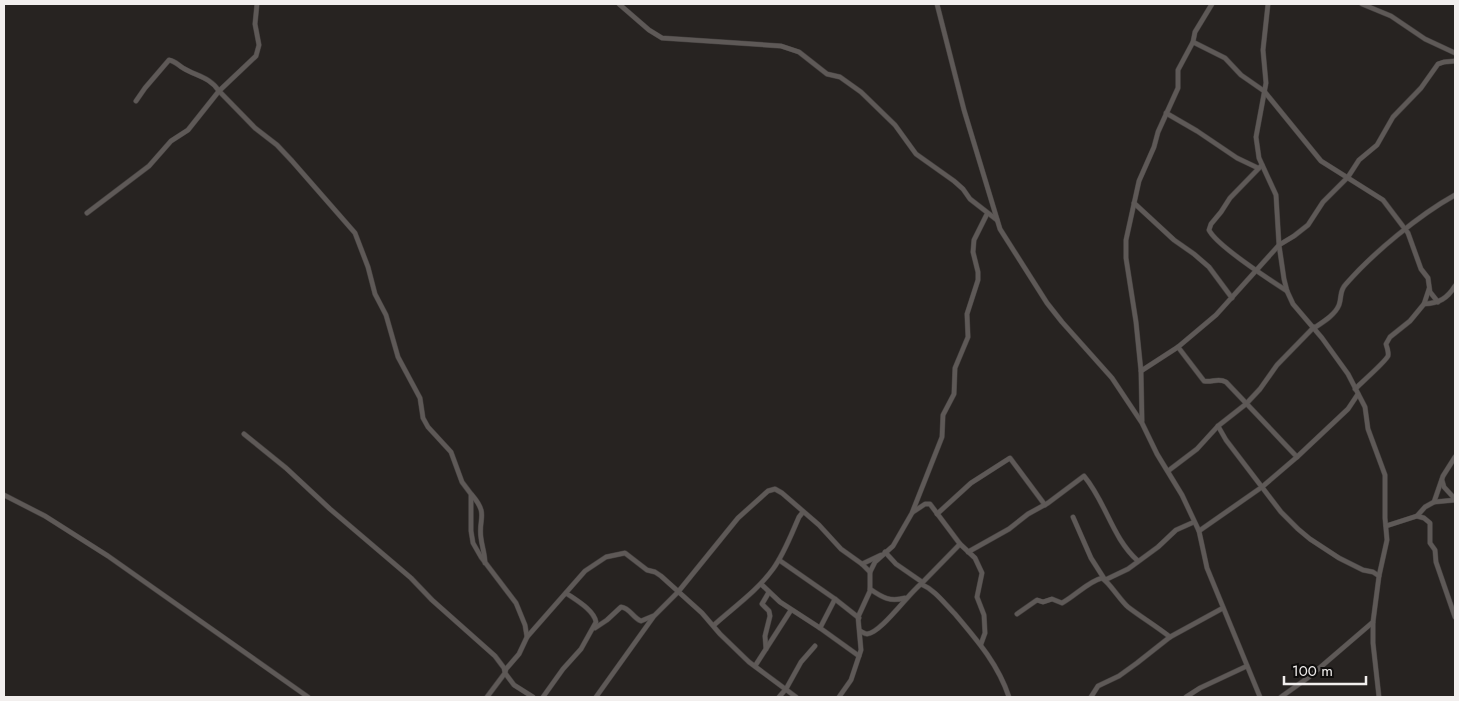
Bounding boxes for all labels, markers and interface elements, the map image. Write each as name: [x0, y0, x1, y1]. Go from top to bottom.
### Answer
scale bar: [1284, 654, 1366, 686]
text: 100 m: [1292, 660, 1333, 682]

